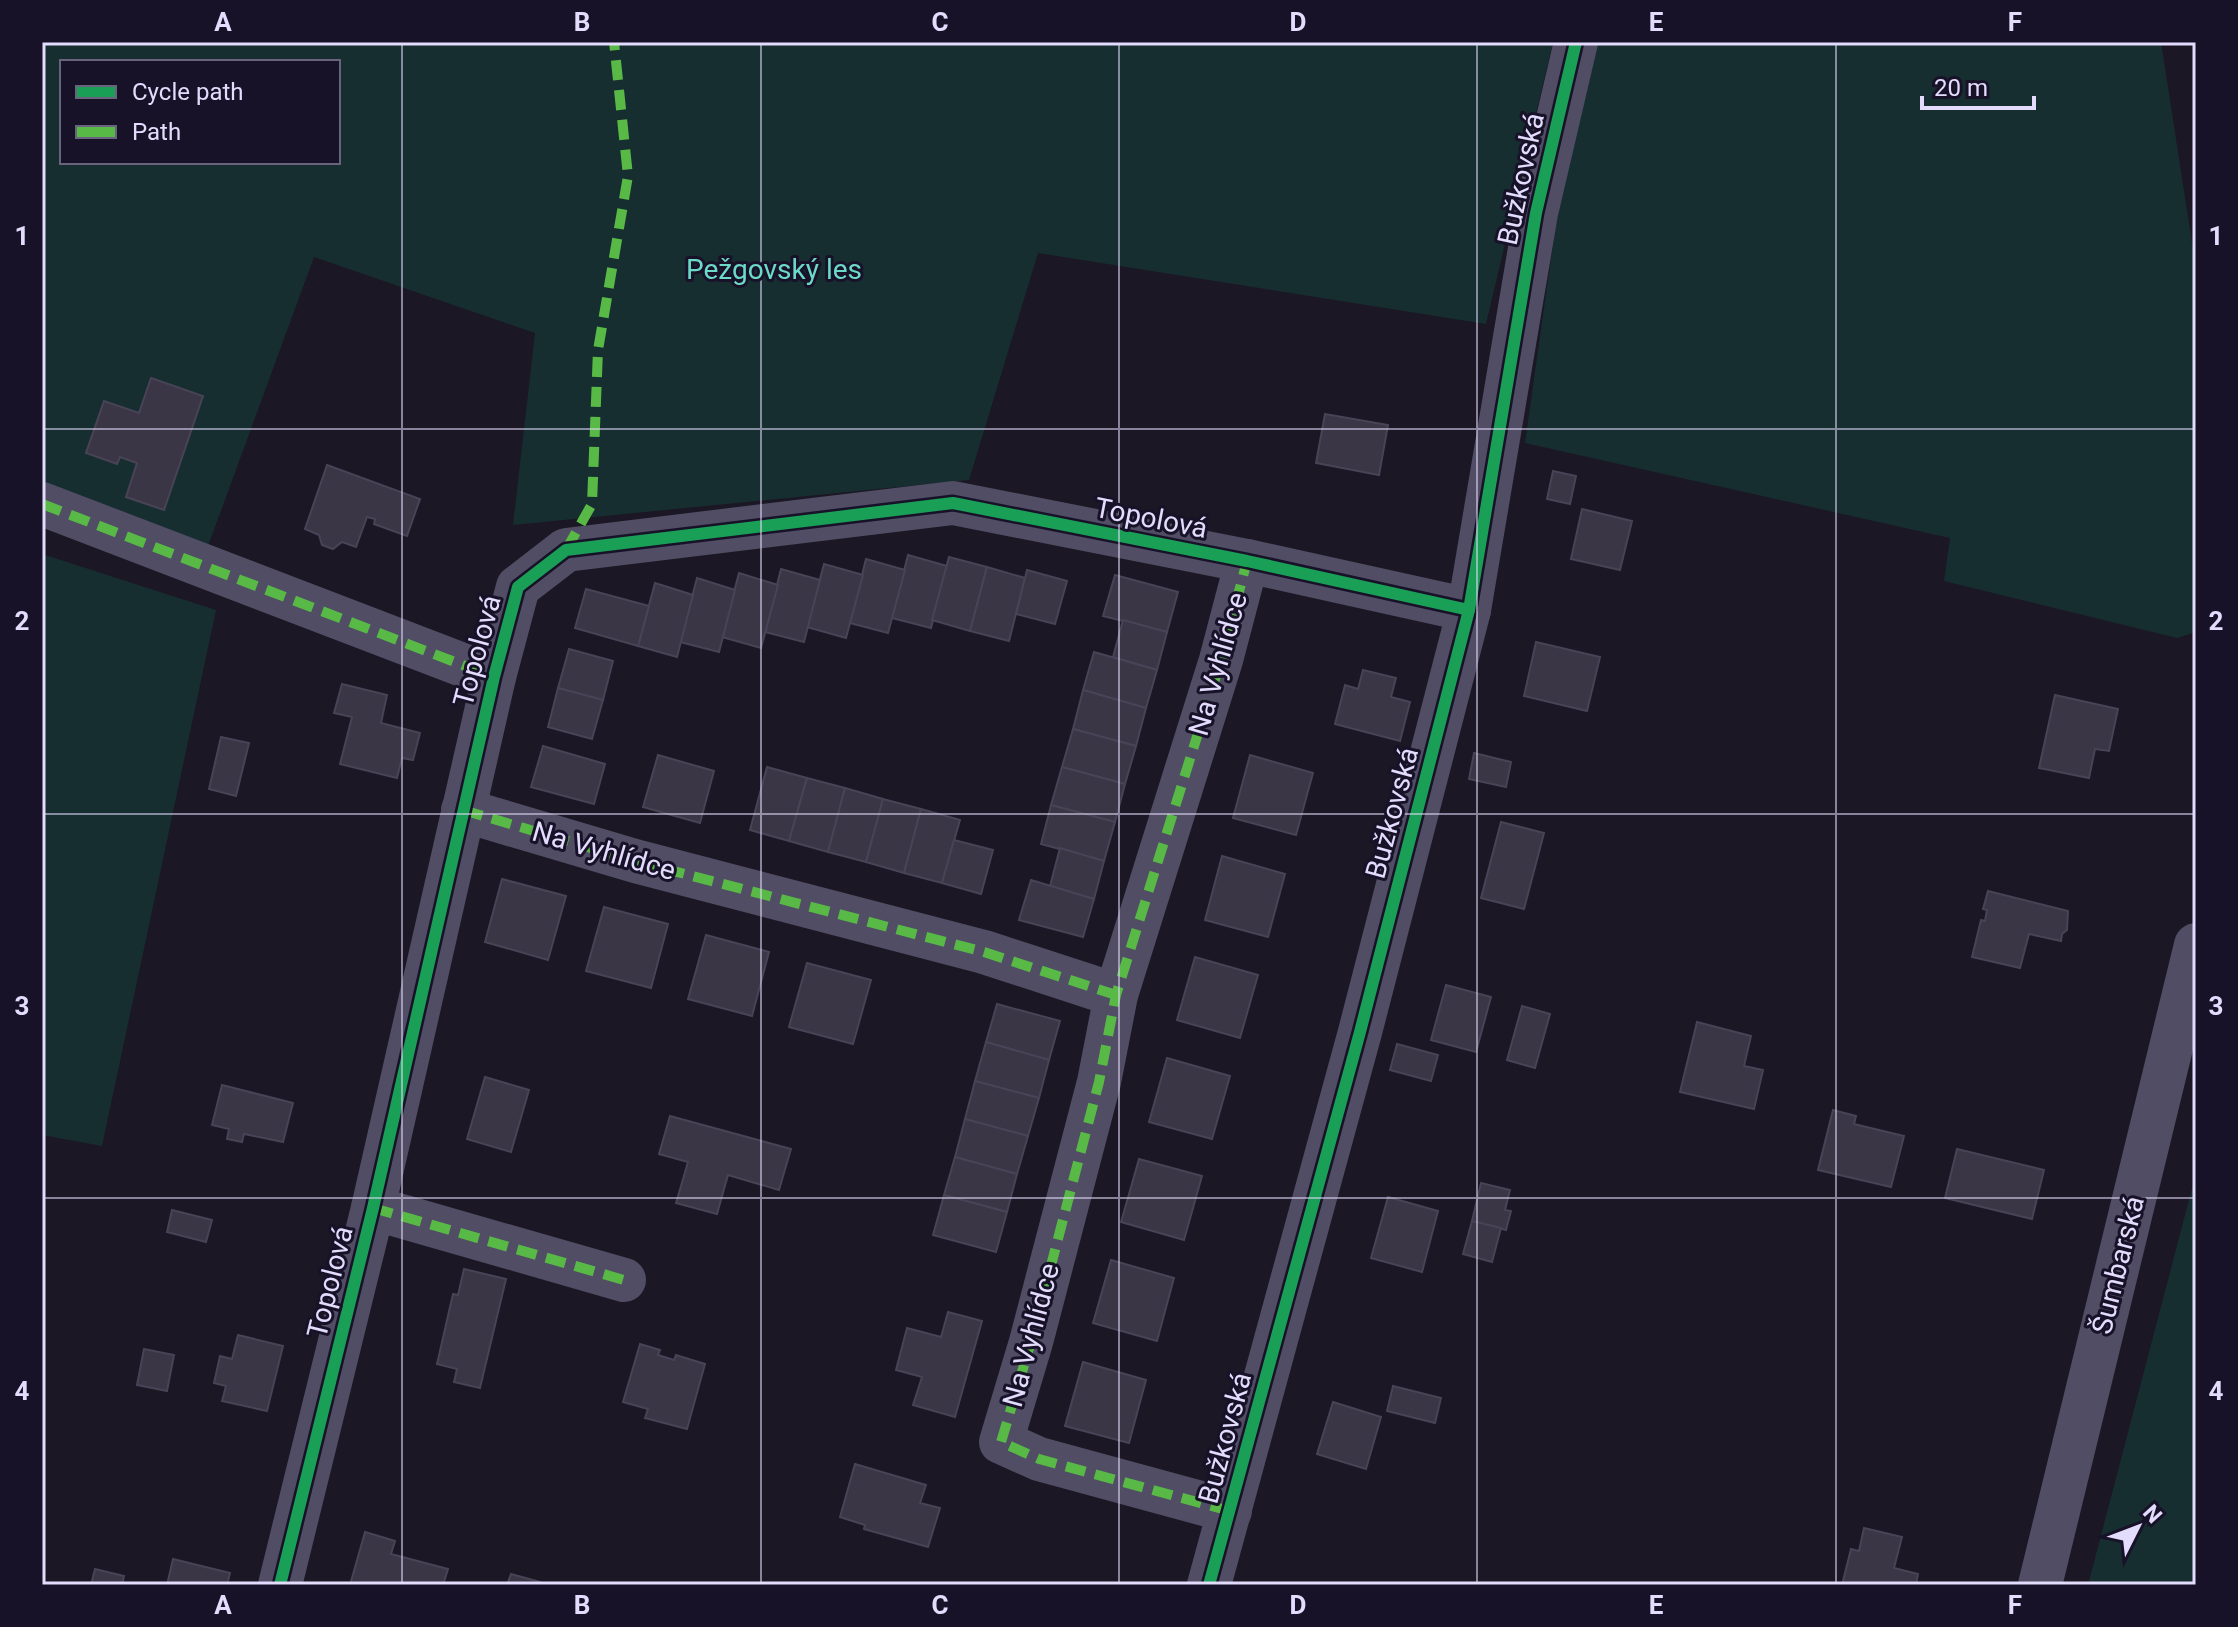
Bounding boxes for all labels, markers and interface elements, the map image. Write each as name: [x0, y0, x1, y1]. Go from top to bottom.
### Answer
text: A: [214, 7, 232, 37]
text: B: [574, 7, 590, 37]
text: C: [931, 7, 949, 37]
text: D: [1290, 7, 1306, 37]
text: E: [1649, 7, 1664, 37]
text: F: [2008, 7, 2022, 37]
legend: [60, 60, 340, 164]
scale bar: [1922, 60, 2034, 110]
text: 20 m: [1934, 74, 1988, 102]
text: Cycle path: [132, 78, 244, 106]
street label: Bužkovská: [1491, 110, 1551, 248]
text: Path: [132, 118, 181, 146]
text: 1: [15, 221, 29, 251]
text: 1: [2209, 221, 2223, 251]
park label: Pežgovský les: [686, 253, 862, 286]
street label: Topolová: [1092, 491, 1210, 545]
street label: Na Vyhlídce: [1182, 589, 1254, 739]
street label: Topolová: [446, 592, 508, 710]
text: 2: [15, 606, 29, 636]
text: 2: [2209, 606, 2223, 636]
street label: Bužkovská: [1359, 744, 1425, 882]
street label: Na Vyhlídce: [529, 815, 679, 887]
text: 3: [15, 991, 29, 1021]
text: 3: [2209, 991, 2223, 1021]
street label: Šumbarská: [2085, 1193, 2151, 1337]
street label: Topolová: [300, 1223, 360, 1341]
street label: Na Vyhlídce: [996, 1259, 1066, 1411]
street label: Bužkovská: [1192, 1369, 1258, 1507]
text: 4: [15, 1376, 30, 1406]
text: 4: [2209, 1376, 2224, 1406]
north arrow: [2098, 1487, 2178, 1567]
text: N: [2138, 1500, 2167, 1528]
text: A: [214, 1590, 232, 1620]
text: B: [574, 1590, 590, 1620]
text: C: [931, 1590, 949, 1620]
text: D: [1290, 1590, 1306, 1620]
text: E: [1649, 1590, 1664, 1620]
text: F: [2008, 1590, 2022, 1620]

